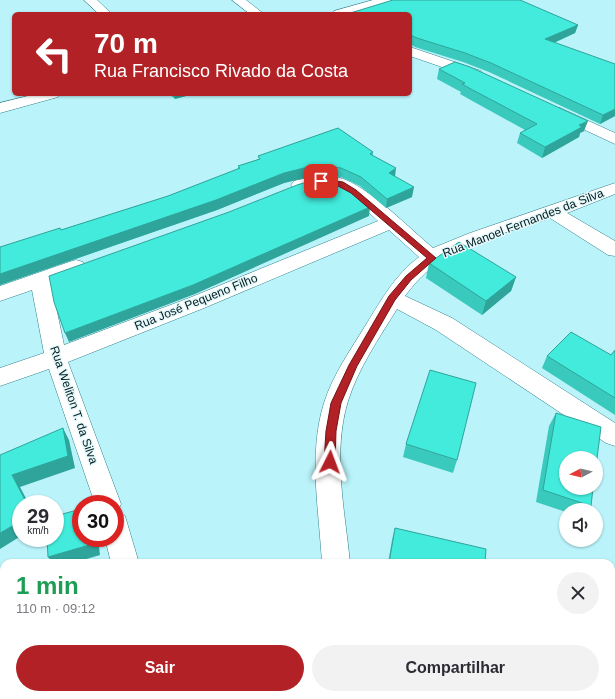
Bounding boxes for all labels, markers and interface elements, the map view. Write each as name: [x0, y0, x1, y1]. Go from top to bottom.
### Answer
icon: left: [28, 28, 80, 80]
text: 70 m: [94, 28, 158, 59]
text: Rua Francisco Rivado da Costa: [94, 61, 348, 81]
pin: [304, 164, 338, 198]
icon: arrive: [310, 170, 332, 192]
street label: Rua Manoel Fernandes da Silva: [440, 186, 606, 260]
street label: Rua José Pequeno Filho: [132, 271, 260, 333]
street label: Rua Weliton T. da Silva: [47, 344, 101, 466]
position arrow: [309, 441, 351, 483]
north arrow: [559, 451, 603, 495]
map controls: [559, 451, 603, 547]
speed limit sign: 30: [72, 495, 124, 547]
button: sound: [559, 503, 603, 547]
text: 29: [27, 505, 49, 527]
text: km/h: [27, 525, 49, 536]
text: 1 min: [16, 572, 79, 599]
button: close: [557, 572, 599, 614]
text: 110 m · 09:12: [16, 601, 95, 616]
button: Sair: [16, 645, 304, 691]
button: Compartilhar: [312, 645, 599, 691]

